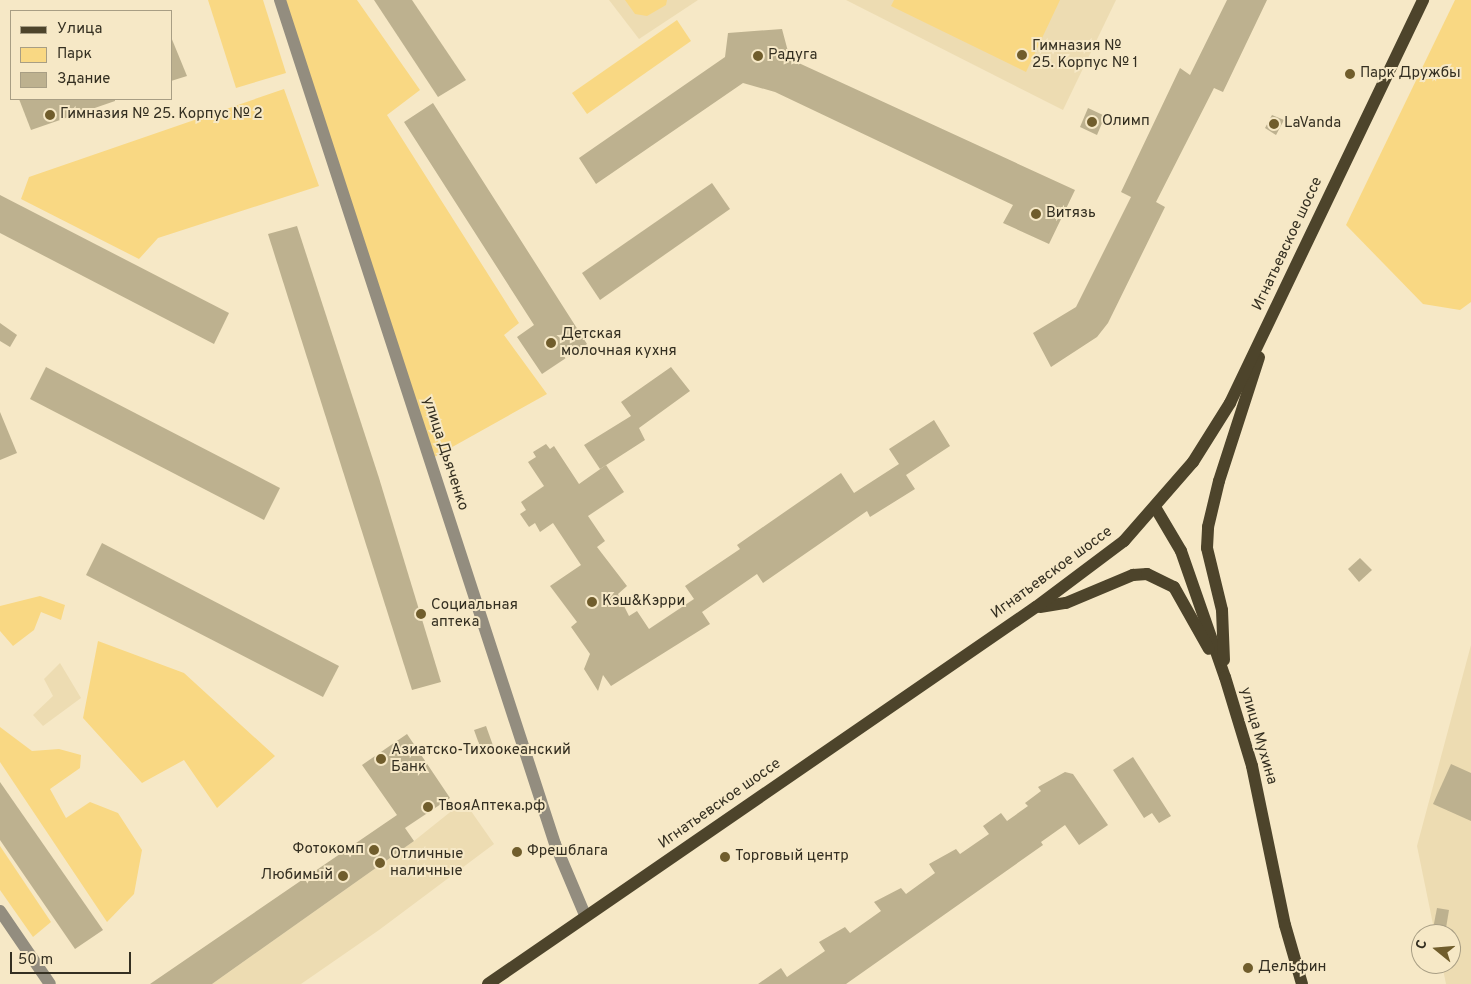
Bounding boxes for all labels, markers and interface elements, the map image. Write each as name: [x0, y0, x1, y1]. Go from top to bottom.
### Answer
legend: [10, 10, 172, 100]
text: Улица: [57, 20, 102, 39]
place label: Гимназия № 25. Корпус № 1: [1032, 37, 1138, 72]
text: Парк: [57, 45, 92, 64]
place label: Радуга: [768, 47, 817, 65]
marker: Гимназия № 25. Корпус № 1: [1016, 49, 1028, 61]
marker: Радуга: [752, 50, 764, 62]
place label: Парк Дружбы: [1360, 65, 1461, 83]
marker: Парк Дружбы: [1344, 68, 1356, 80]
text: Здание: [57, 70, 110, 89]
place label: Гимназия № 25. Корпус № 2: [60, 106, 263, 124]
marker: Гимназия № 25. Корпус № 2: [44, 109, 56, 121]
place label: Олимп: [1102, 113, 1150, 131]
place label: LaVanda: [1284, 115, 1341, 133]
marker: Олимп: [1086, 116, 1098, 128]
marker: LaVanda: [1268, 118, 1280, 130]
street label: Игнатьевское шоссе: [1249, 174, 1327, 314]
place label: Витязь: [1046, 205, 1096, 223]
marker: Витязь: [1030, 208, 1042, 220]
place label: Детская молочная кухня: [561, 325, 677, 360]
marker: Детская молочная кухня: [545, 337, 557, 349]
street label: улица Дьяченко: [418, 395, 472, 513]
street label: Игнатьевское шоссе: [988, 523, 1116, 623]
place label: Кэш&Кэрри: [602, 593, 685, 611]
place label: Социальная аптека: [431, 596, 518, 631]
marker: Кэш&Кэрри: [586, 596, 598, 608]
marker: Социальная аптека: [415, 608, 427, 620]
street label: улица Мухина: [1236, 685, 1280, 787]
place label: Азиатско-Тихоокеанский Банк: [391, 741, 571, 776]
marker: Азиатско-Тихоокеанский Банк: [375, 753, 387, 765]
street label: Игнатьевское шоссе: [655, 755, 785, 853]
place label: ТвояАптека.рф: [438, 798, 545, 816]
marker: ТвояАптека.рф: [422, 801, 434, 813]
place label: Фотокомп: [292, 841, 364, 859]
place label: Фрешблага: [527, 843, 608, 861]
marker: Фотокомп: [368, 844, 380, 856]
place label: Отличные наличные: [390, 845, 463, 880]
marker: Фрешблага: [511, 846, 523, 858]
place label: Торговый центр: [735, 848, 849, 866]
marker: Торговый центр: [719, 851, 731, 863]
marker: Отличные наличные: [374, 857, 386, 869]
place label: Любимый: [261, 867, 333, 885]
marker: Любимый: [337, 870, 349, 882]
north arrow: [1411, 924, 1461, 974]
text: С: [1413, 938, 1432, 952]
scale bar: [12, 942, 134, 974]
text: 50 m: [18, 951, 53, 970]
place label: Дельфин: [1258, 959, 1326, 977]
marker: Дельфин: [1242, 962, 1254, 974]

